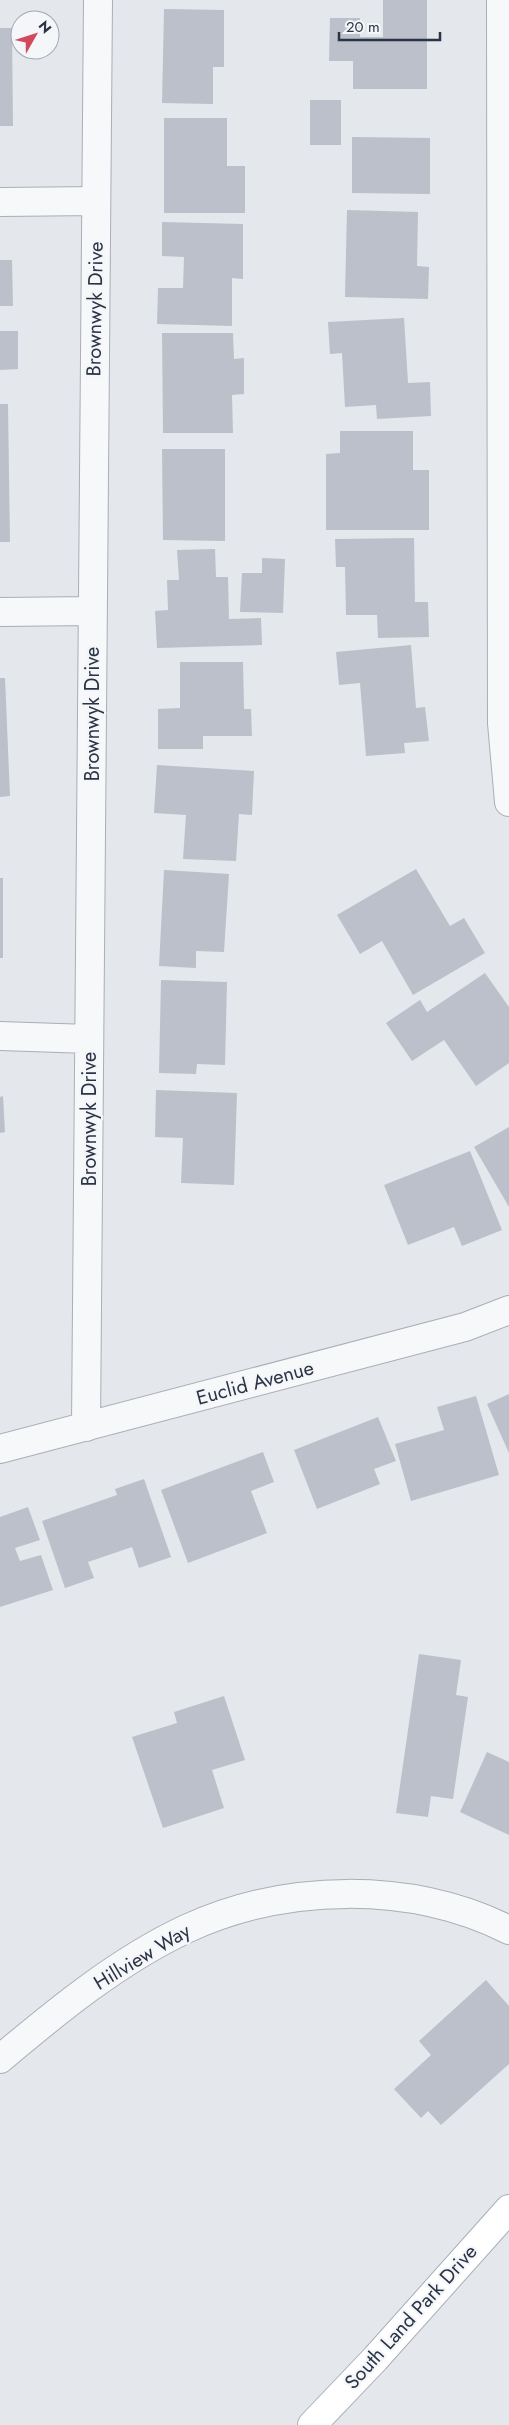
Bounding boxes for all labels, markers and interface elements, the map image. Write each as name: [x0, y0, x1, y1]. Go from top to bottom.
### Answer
north arrow: [10, 10, 60, 60]
scale bar: [339, 10, 440, 42]
text: N: [34, 16, 56, 37]
text: 20 m: [346, 16, 380, 38]
street label: Brownwyk Drive: [79, 241, 111, 377]
street label: Brownwyk Drive: [78, 647, 107, 781]
street label: Brownwyk Drive: [75, 1052, 104, 1186]
street label: Euclid Avenue: [193, 1353, 317, 1413]
street label: Hillview Way: [88, 1917, 196, 1997]
street label: South Land Park Drive: [338, 2238, 484, 2396]

